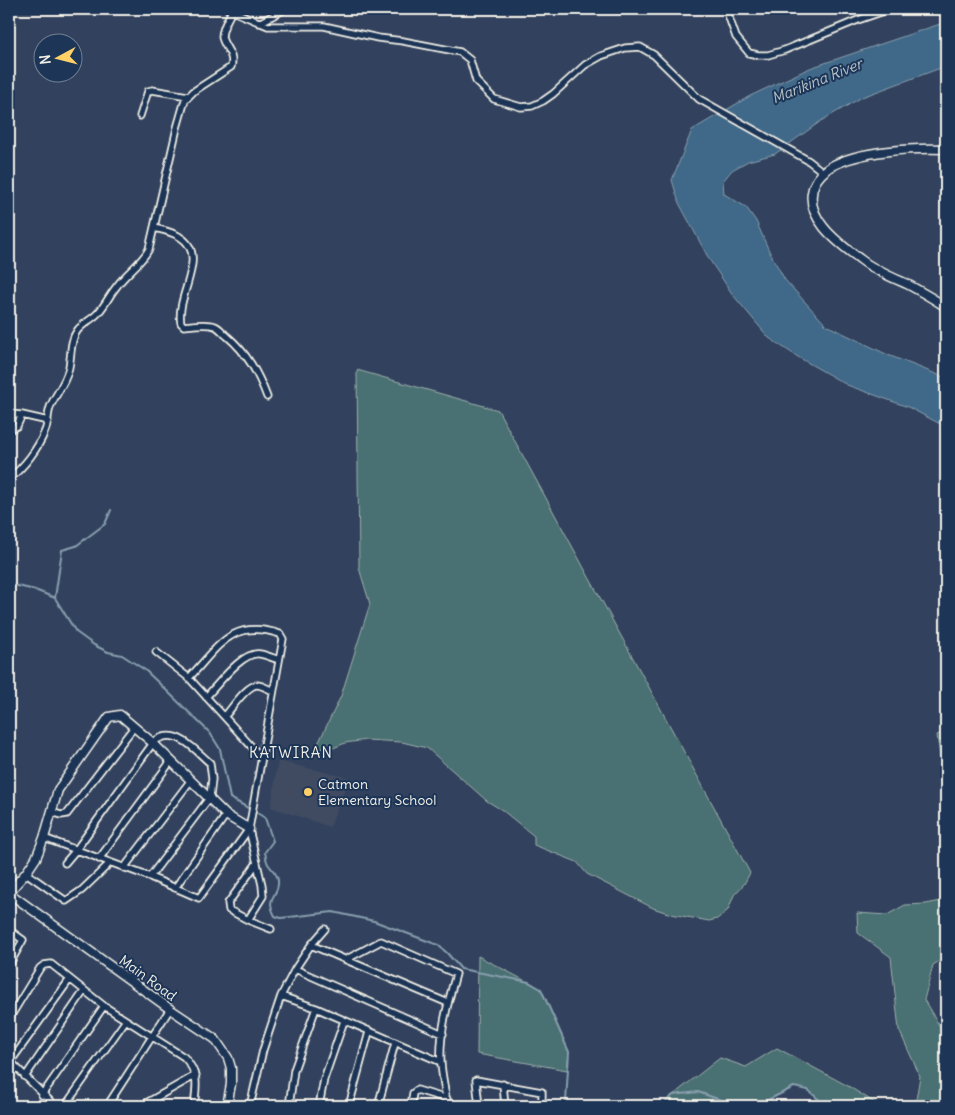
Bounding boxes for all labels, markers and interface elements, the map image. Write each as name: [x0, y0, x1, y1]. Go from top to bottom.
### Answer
north arrow: [32, 32, 82, 82]
water label: Marikina River: [769, 53, 867, 107]
text: N: [36, 54, 55, 65]
district label: KATWIRAN: [249, 743, 333, 762]
place label: Catmon Elementary School: [318, 775, 436, 809]
marker: Catmon Elementary School: [302, 786, 314, 798]
street label: Main Road: [116, 951, 180, 1005]

